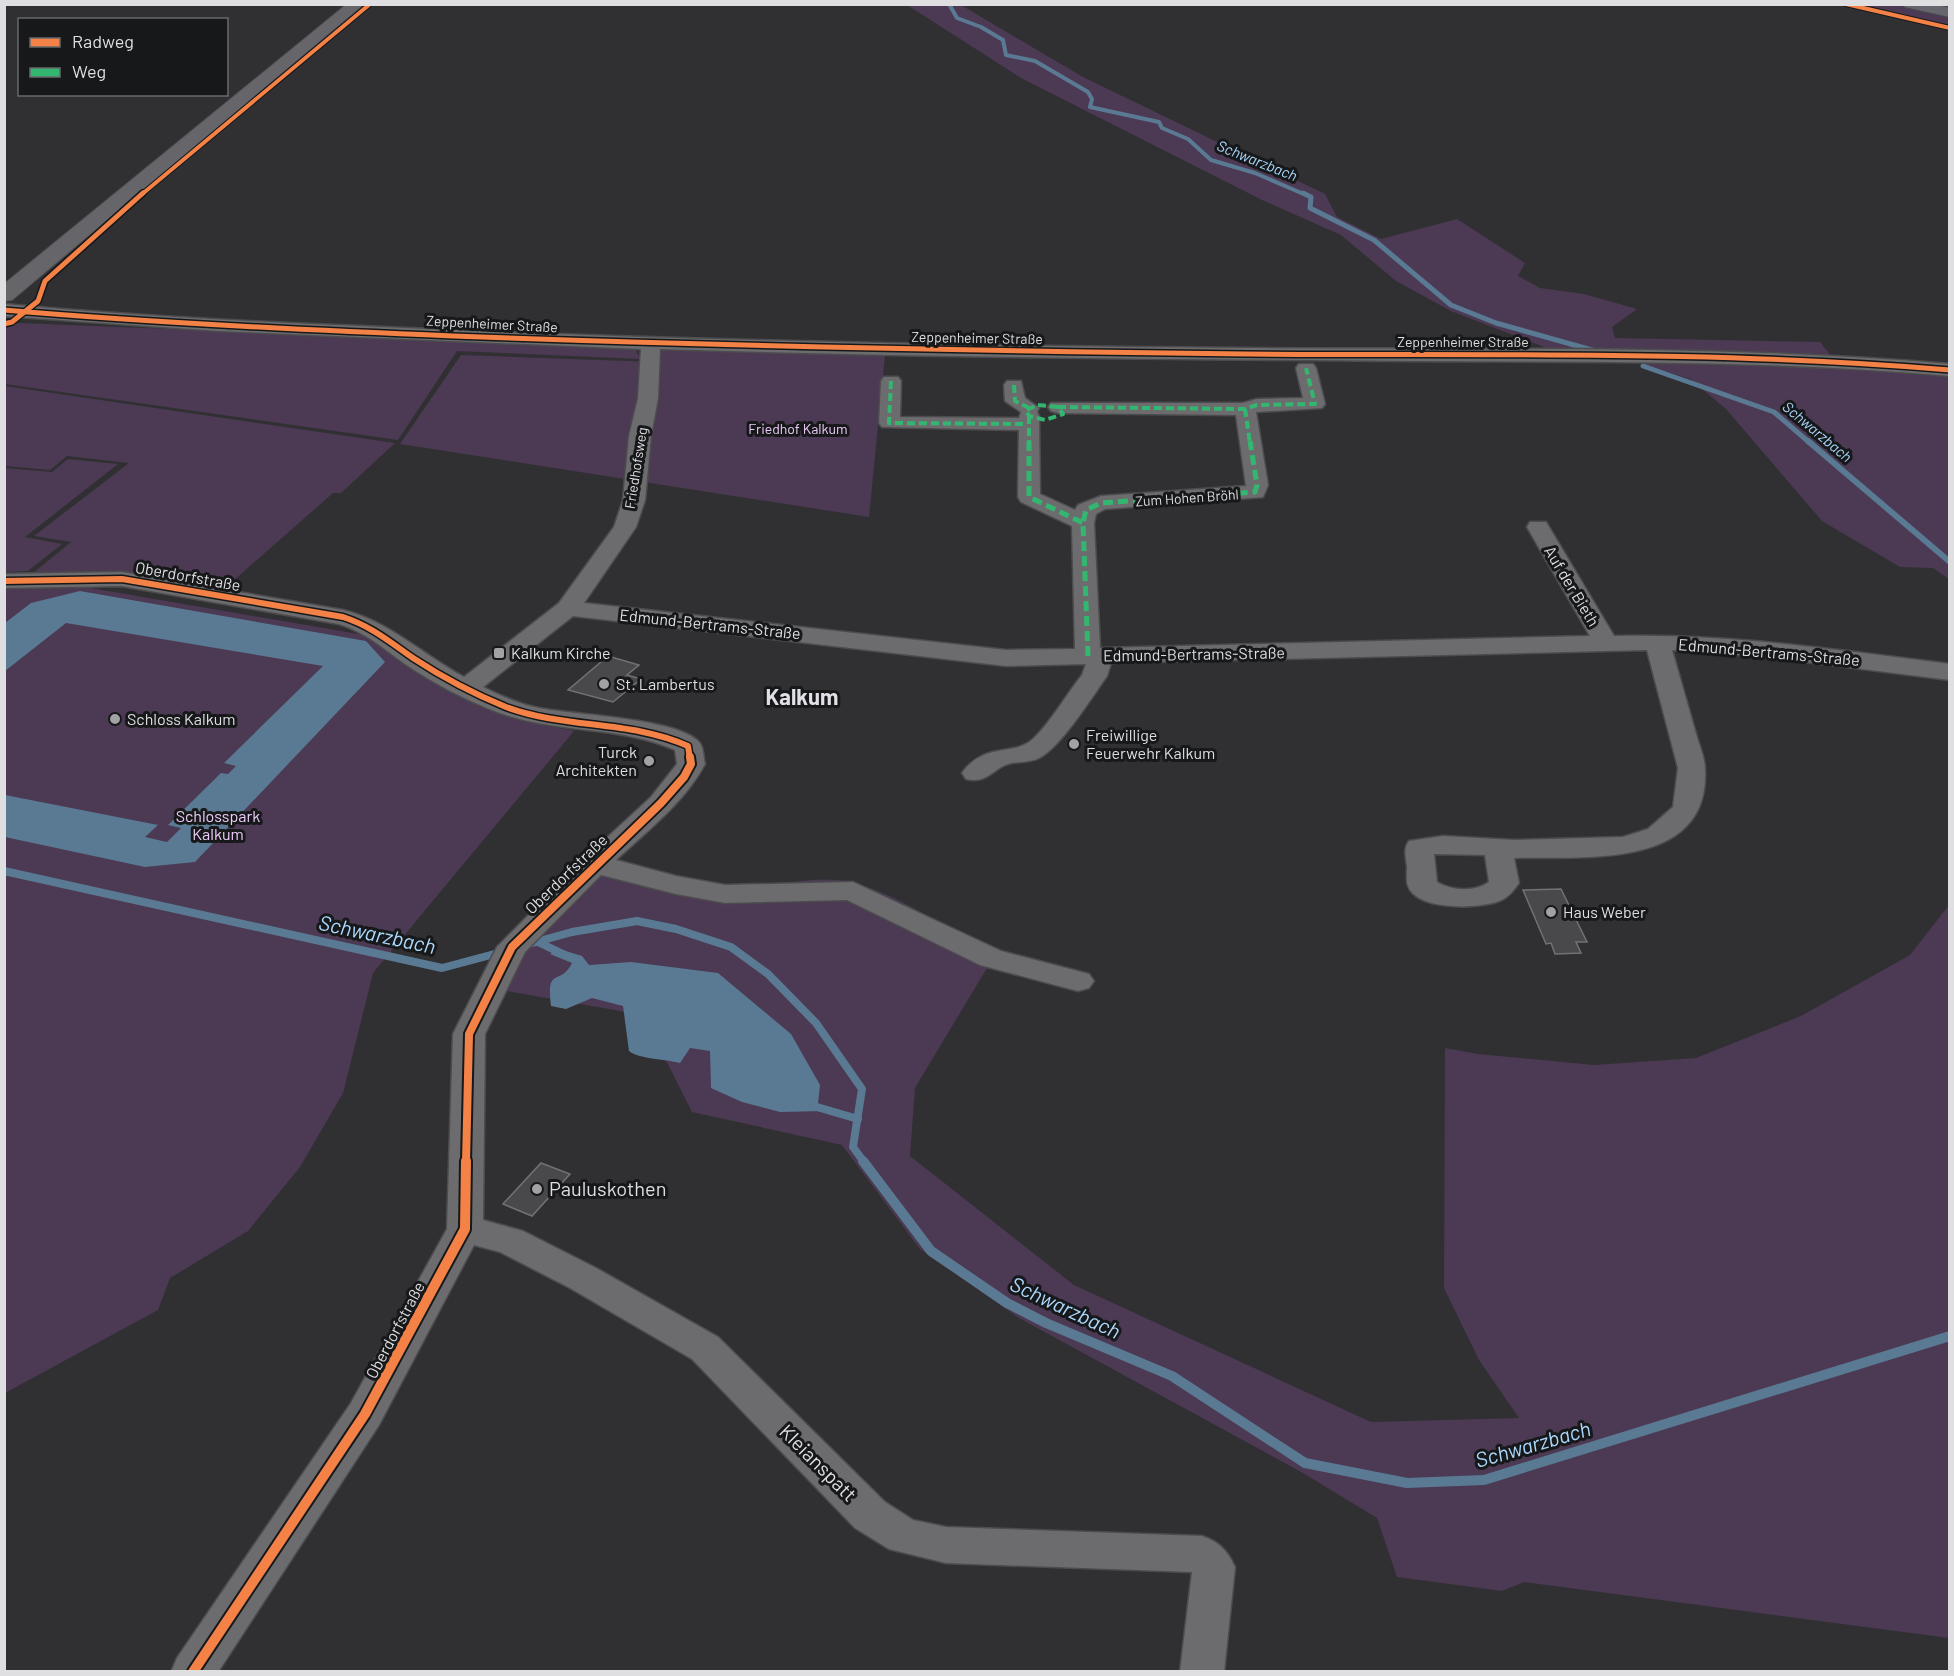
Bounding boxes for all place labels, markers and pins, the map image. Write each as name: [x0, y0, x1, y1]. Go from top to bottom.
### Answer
place label: Kalkum Kirche: [511, 643, 611, 662]
marker: Kalkum Kirche: [492, 646, 506, 660]
place label: St. Lambertus: [616, 674, 715, 693]
marker: St. Lambertus: [597, 677, 611, 691]
place label: Schloss Kalkum: [127, 709, 236, 728]
marker: Schloss Kalkum: [108, 712, 122, 726]
place label: Freiwillige Feuerwehr Kalkum: [1086, 725, 1215, 762]
marker: Freiwillige Feuerwehr Kalkum: [1067, 737, 1081, 751]
place label: Turck Architekten: [556, 742, 637, 779]
marker: Turck Architekten: [642, 754, 656, 768]
place label: Haus Weber: [1563, 902, 1646, 921]
marker: Haus Weber: [1544, 905, 1558, 919]
place label: Pauluskothen: [549, 1176, 666, 1200]
marker: Pauluskothen: [530, 1182, 544, 1196]

